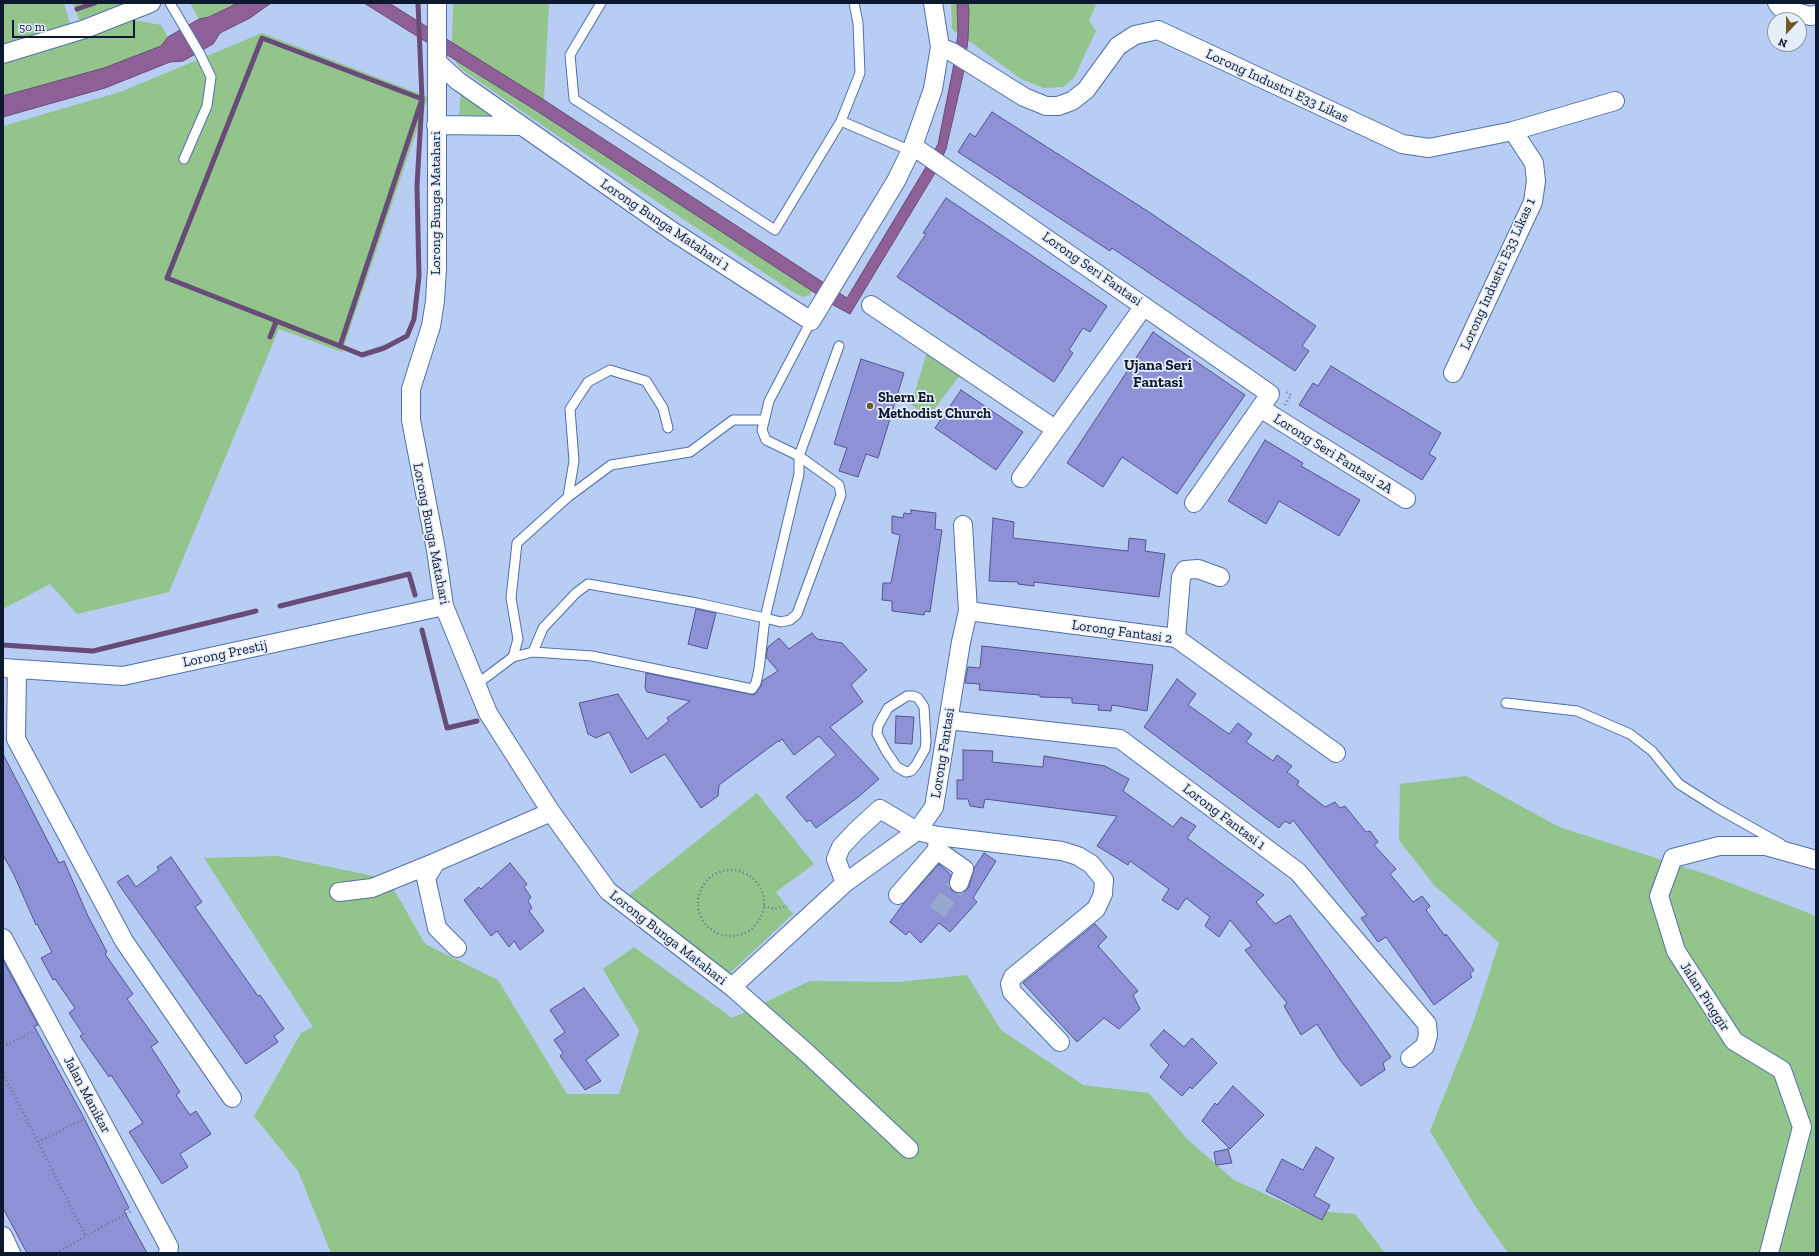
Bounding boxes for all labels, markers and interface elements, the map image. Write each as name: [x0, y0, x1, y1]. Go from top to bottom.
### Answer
scale bar: [14, 12, 137, 38]
north arrow: [1767, 12, 1807, 52]
text: 50 m: [19, 20, 45, 34]
text: N: [1776, 35, 1789, 50]
street label: Lorong Industri E33 Likas: [1203, 45, 1351, 127]
street label: Lorong Bunga Matahari: [428, 131, 444, 275]
street label: Lorong Bunga Matahari 1: [597, 175, 733, 275]
street label: Lorong Industri E33 Likas 1: [1457, 195, 1539, 353]
street label: Lorong Seri Fantasi: [1039, 228, 1145, 310]
district label: Ujana Seri Fantasi: [1124, 357, 1192, 392]
place label: Shern En Methodist Church: [878, 390, 991, 422]
marker: Shern En Methodist Church: [865, 401, 875, 411]
street label: Lorong Seri Fantasi 2A: [1270, 410, 1396, 498]
street label: Lorong Bunga Matahari: [409, 462, 453, 606]
street label: Lorong Fantasi 2: [1071, 617, 1173, 647]
street label: Lorong Prestij: [181, 637, 269, 671]
street label: Lorong Fantasi: [928, 707, 958, 799]
street label: Lorong Fantasi 1: [1179, 780, 1269, 854]
street label: Lorong Bunga Matahari: [606, 887, 730, 989]
street label: Jalan Pinggir: [1676, 959, 1734, 1035]
street label: Jalan Manikar: [60, 1053, 114, 1137]

